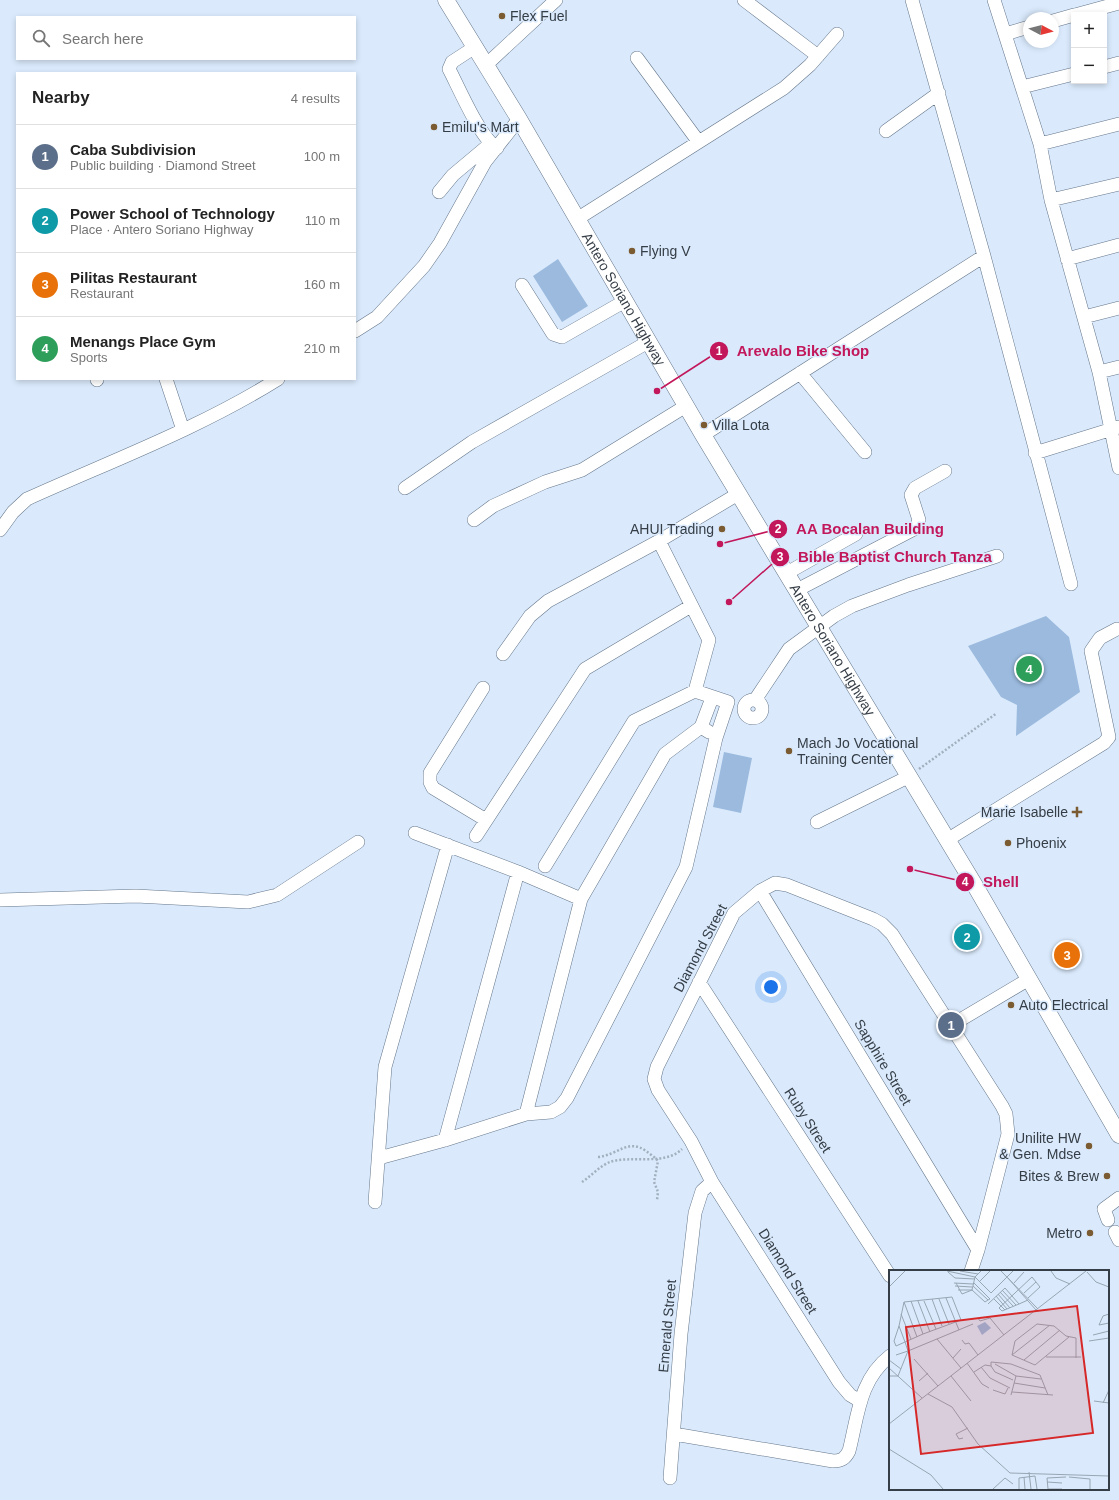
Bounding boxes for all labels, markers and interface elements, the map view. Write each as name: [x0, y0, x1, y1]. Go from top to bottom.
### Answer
place label: Flex Fuel: [510, 8, 568, 24]
marker: Flex Fuel: [497, 11, 507, 21]
north arrow: [1023, 12, 1059, 48]
map controls: [1071, 12, 1107, 84]
button: +: [1071, 12, 1107, 48]
search box: [16, 16, 356, 60]
icon: search: [30, 27, 52, 49]
text: Search here: [62, 30, 144, 47]
button: −: [1071, 48, 1107, 84]
text: Nearby: [32, 88, 90, 107]
text: 4 results: [291, 91, 340, 106]
place label: Emilu's Mart: [442, 119, 519, 135]
marker: Emilu's Mart: [429, 122, 439, 132]
text: Caba Subdivision: [70, 141, 196, 158]
text: 1: [41, 149, 49, 164]
text: 100 m: [304, 149, 340, 164]
text: Public building · Diamond Street: [70, 158, 256, 173]
text: Power School of Technology: [70, 205, 275, 222]
text: 2: [41, 213, 49, 228]
text: 110 m: [305, 213, 340, 228]
text: Place · Antero Soriano Highway: [70, 222, 254, 237]
street label: Antero Soriano Highway: [579, 230, 669, 368]
place label: Flying V: [640, 243, 691, 259]
marker: Flying V: [627, 246, 637, 256]
text: Pilitas Restaurant: [70, 269, 197, 286]
text: 3: [41, 277, 49, 292]
text: 160 m: [304, 277, 340, 292]
text: Restaurant: [70, 286, 134, 301]
text: Menangs Place Gym: [70, 333, 216, 350]
callout: Arevalo Bike Shop: [709, 338, 877, 365]
text: 4: [41, 341, 49, 356]
text: 210 m: [304, 341, 340, 356]
text: Arevalo Bike Shop: [737, 342, 869, 359]
text: 1: [716, 344, 723, 358]
text: Sports: [70, 350, 108, 365]
place label: Villa Lota: [712, 417, 770, 433]
marker: Villa Lota: [699, 420, 709, 430]
callout: AA Bocalan Building: [768, 516, 952, 543]
text: AA Bocalan Building: [796, 520, 944, 537]
place label: AHUI Trading: [630, 521, 714, 537]
text: 2: [775, 522, 782, 536]
marker: AHUI Trading: [717, 524, 727, 534]
callout: Bible Baptist Church Tanza: [770, 543, 1000, 570]
text: Bible Baptist Church Tanza: [798, 548, 993, 565]
text: 3: [777, 550, 784, 564]
street label: Antero Soriano Highway: [787, 581, 878, 719]
pin: 4: [1016, 654, 1042, 684]
place label: Mach Jo Vocational Training Center: [797, 735, 918, 767]
marker: Mach Jo Vocational Training Center: [784, 746, 794, 756]
place label: Marie Isabelle: [981, 804, 1068, 820]
marker: Marie Isabelle: [1071, 806, 1083, 818]
place label: Phoenix: [1016, 835, 1067, 851]
marker: Phoenix: [1003, 838, 1013, 848]
callout: Shell: [955, 868, 1027, 895]
text: Shell: [983, 873, 1019, 890]
text: 4: [962, 875, 969, 889]
street label: Diamond Street: [670, 901, 730, 995]
pin: 2: [954, 922, 980, 952]
pin: 3: [1054, 940, 1080, 970]
your location: [761, 977, 781, 997]
place label: Auto Electrical: [1019, 997, 1108, 1013]
marker: Auto Electrical: [1006, 1000, 1016, 1010]
pin: 1: [938, 1010, 964, 1040]
street label: Sapphire Street: [851, 1016, 915, 1108]
street label: Ruby Street: [781, 1085, 835, 1155]
place label: Unilite HW & Gen. Mdse: [999, 1130, 1082, 1162]
marker: Unilite HW & Gen. Mdse: [1084, 1141, 1094, 1151]
place label: Bites & Brew: [1019, 1168, 1100, 1184]
marker: Bites & Brew: [1102, 1171, 1112, 1181]
place label: Metro: [1046, 1225, 1082, 1241]
street label: Diamond Street: [755, 1226, 821, 1317]
marker: Metro: [1085, 1228, 1095, 1238]
inset map: [889, 1270, 1109, 1490]
street label: Emerald Street: [655, 1279, 679, 1373]

